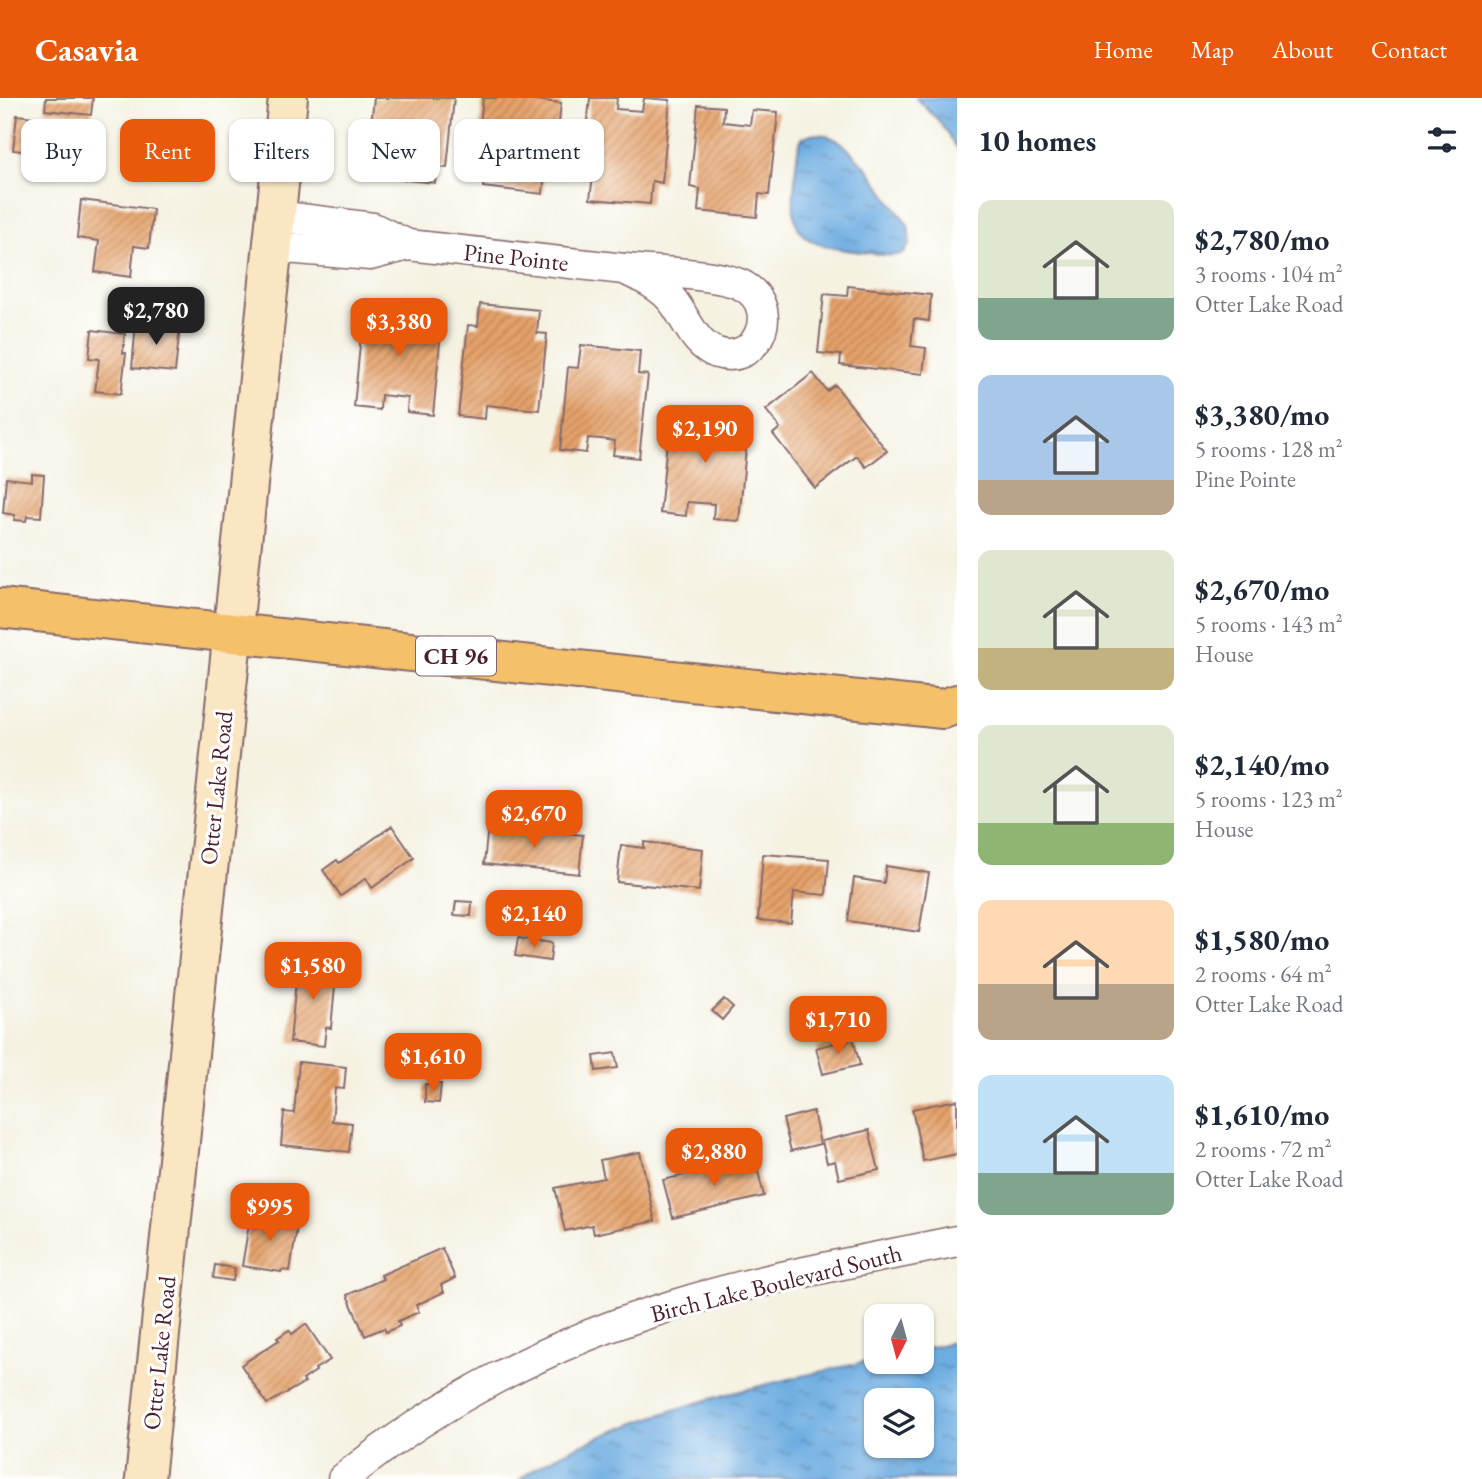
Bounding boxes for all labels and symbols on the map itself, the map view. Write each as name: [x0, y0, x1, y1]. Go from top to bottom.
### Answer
street label: Pine Pointe: [462, 236, 570, 278]
pin: $2,780: [99, 288, 213, 347]
pin: $3,380: [342, 299, 456, 358]
pin: $2,190: [648, 406, 762, 465]
road number: CH 96: [416, 636, 496, 676]
street label: Otter Lake Road: [192, 709, 240, 867]
pin: $2,670: [477, 790, 591, 850]
pin: $2,140: [477, 890, 591, 950]
pin: $1,580: [256, 942, 370, 1002]
pin: $1,710: [781, 996, 895, 1056]
pin: $1,610: [376, 1034, 490, 1093]
pin: $2,880: [657, 1128, 771, 1188]
pin: $995: [229, 1184, 311, 1243]
street label: Birch Lake Boulevard South: [647, 1237, 905, 1329]
street label: Otter Lake Road: [135, 1274, 183, 1432]
north arrow: [864, 1304, 934, 1374]

